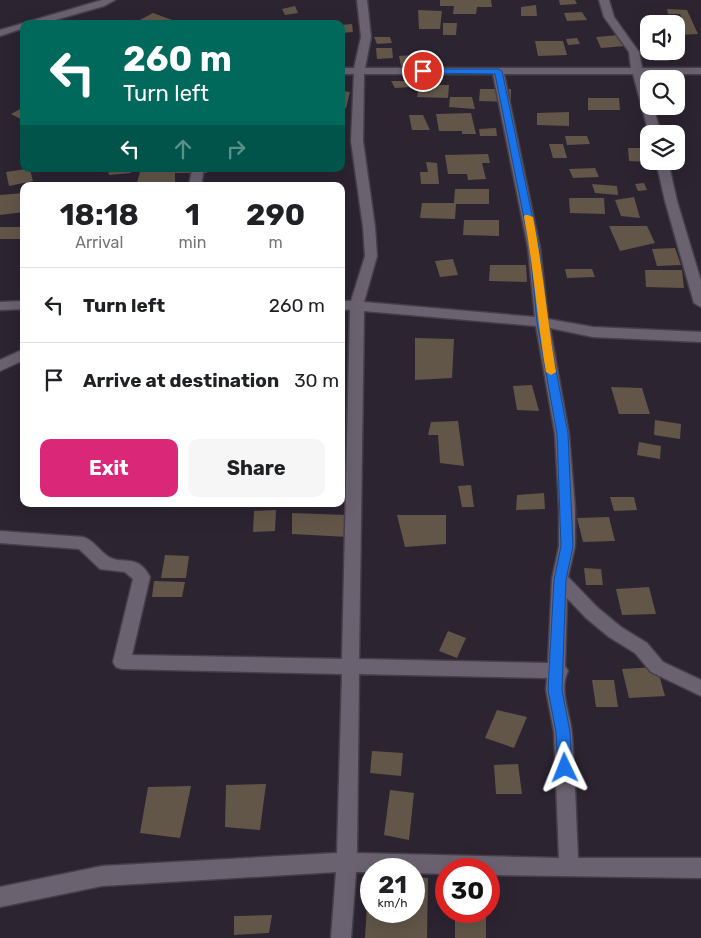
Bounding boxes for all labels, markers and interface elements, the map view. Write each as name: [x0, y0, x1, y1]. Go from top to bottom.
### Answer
map controls: [640, 15, 685, 170]
button: sound: [640, 15, 685, 60]
text: 260 m: [123, 38, 232, 80]
icon: left: [40, 40, 105, 105]
pin: [402, 50, 444, 92]
icon: arrive: [409, 57, 437, 85]
button: search: [640, 70, 685, 115]
text: Turn left: [123, 80, 209, 107]
button: layers: [640, 125, 685, 170]
icon: left: [116, 135, 144, 163]
icon: ahead: [169, 135, 197, 163]
icon: right: [222, 135, 250, 163]
text: 18:18: [60, 197, 139, 233]
text: 1: [185, 197, 200, 233]
text: 290: [246, 197, 305, 233]
text: Arrival: [75, 233, 123, 252]
text: min: [179, 233, 206, 252]
text: m: [269, 233, 283, 252]
icon: left: [40, 291, 68, 319]
text: Turn left: [83, 294, 165, 317]
text: 260 m: [269, 294, 325, 317]
icon: arrive: [40, 366, 68, 394]
text: Arrive at destination: [83, 369, 279, 392]
text: 30 m: [294, 369, 339, 392]
button: Exit: [40, 439, 178, 497]
button: Share: [188, 439, 325, 497]
position arrow: [538, 741, 590, 793]
speed limit sign: 30: [435, 858, 500, 923]
text: 21: [378, 870, 407, 899]
text: km/h: [378, 896, 407, 910]

